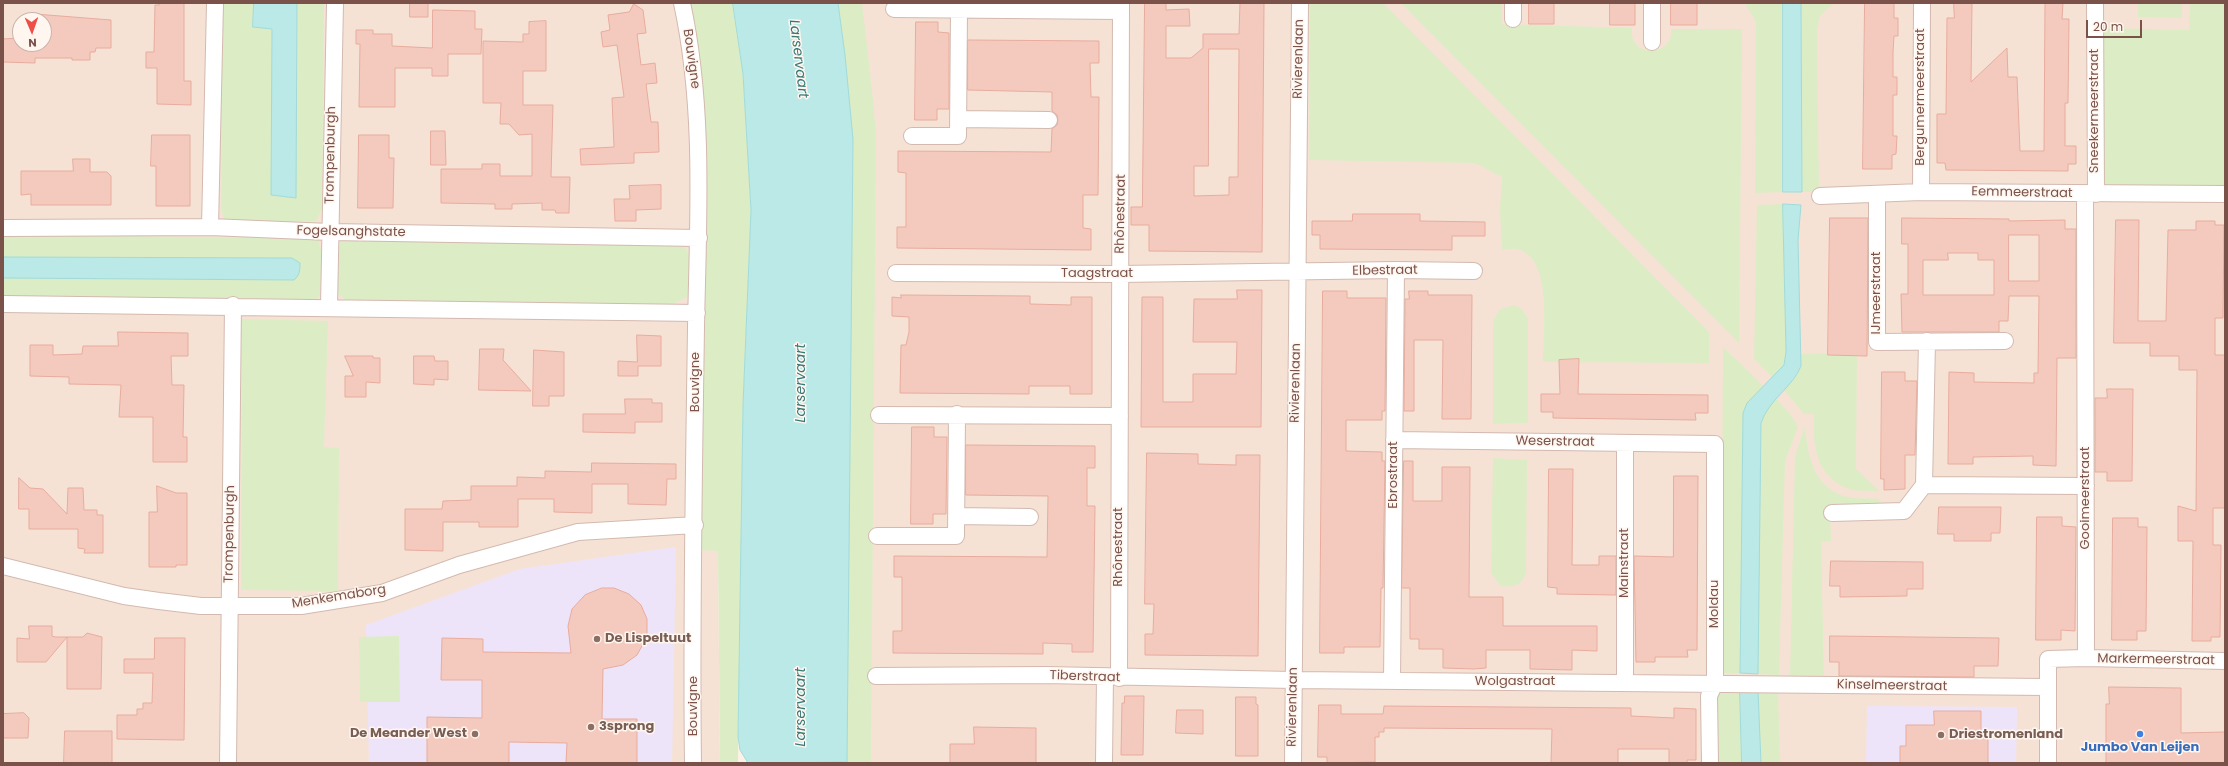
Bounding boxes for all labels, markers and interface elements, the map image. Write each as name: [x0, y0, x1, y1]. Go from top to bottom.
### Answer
north arrow: [12, 12, 52, 52]
scale bar: [2088, 12, 2144, 38]
text: 20 m: [2093, 18, 2123, 35]
water label: Larservaart: [785, 19, 811, 99]
street label: Rivierenlaan: [1291, 19, 1307, 99]
street label: Bouvigne: [679, 28, 703, 90]
street label: Bergumermeerstraat: [1913, 28, 1929, 166]
text: N: [28, 35, 37, 51]
street label: Sneekermeerstraat: [2087, 49, 2103, 173]
street label: Trompenburgh: [322, 106, 340, 204]
street label: Rhônestraat: [1113, 174, 1129, 254]
street label: Eemmeerstraat: [1971, 184, 2073, 202]
street label: Fogelsanghstate: [296, 223, 406, 241]
street label: IJmeerstraat: [1869, 251, 1885, 335]
street label: Elbestraat: [1352, 263, 1418, 279]
street label: Taagstraat: [1061, 266, 1133, 282]
water label: Larservaart: [793, 343, 809, 423]
street label: Rivierenlaan: [1288, 343, 1304, 423]
street label: Bouvigne: [688, 352, 704, 412]
street label: Weserstraat: [1515, 434, 1595, 450]
street label: Ebrostraat: [1386, 441, 1402, 509]
street label: Gooimeerstraat: [2078, 447, 2094, 549]
street label: Trompenburgh: [221, 485, 239, 583]
street label: Rhônestraat: [1111, 507, 1127, 587]
street label: Mainstraat: [1617, 528, 1633, 598]
street label: Moldau: [1707, 580, 1723, 628]
street label: Menkemaborg: [291, 582, 387, 612]
place label: De Lispeltuut: [605, 631, 691, 647]
marker: De Lispeltuut: [592, 634, 602, 644]
street label: Markermeerstraat: [2097, 651, 2215, 669]
water label: Larservaart: [793, 667, 809, 747]
street label: Rivierenlaan: [1285, 667, 1301, 747]
street label: Tiberstraat: [1049, 668, 1121, 686]
street label: Wolgastraat: [1475, 674, 1555, 690]
street label: Bouvigne: [686, 676, 702, 736]
street label: Kinselmeerstraat: [1837, 677, 1947, 695]
place label: 3sprong: [599, 719, 654, 735]
marker: 3sprong: [586, 722, 596, 732]
place label: De Meander West: [350, 726, 467, 742]
place label: Driestromenland: [1949, 727, 2063, 743]
marker: De Meander West: [470, 729, 480, 739]
marker: Jumbo Van Leijen: [2135, 729, 2145, 739]
marker: Driestromenland: [1936, 730, 1946, 740]
place label: Jumbo Van Leijen: [2081, 740, 2199, 756]

